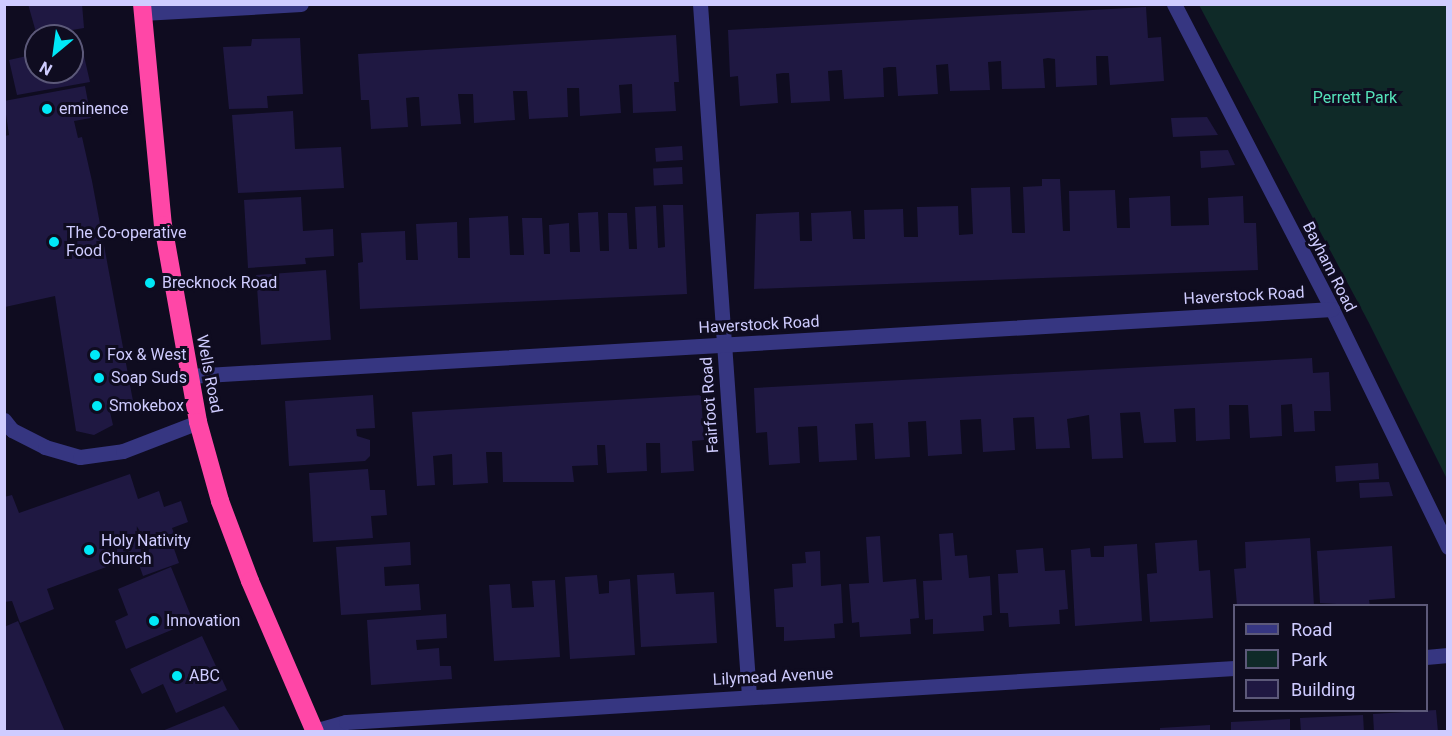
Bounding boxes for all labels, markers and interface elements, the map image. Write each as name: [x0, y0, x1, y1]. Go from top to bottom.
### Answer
north arrow: [24, 24, 84, 84]
text: N: [36, 57, 56, 79]
park label: Perrett Park: [1313, 88, 1397, 108]
place label: eminence: [59, 99, 128, 119]
marker: eminence: [40, 102, 54, 116]
street label: Bayham Road: [1298, 219, 1360, 315]
place label: The Co-operative Food: [66, 223, 186, 261]
marker: The Co-operative Food: [47, 235, 61, 249]
place label: Brecknock Road: [162, 273, 277, 293]
marker: Brecknock Road: [143, 276, 157, 290]
street label: Haverstock Road: [1183, 283, 1305, 309]
street label: Haverstock Road: [698, 312, 820, 338]
street label: Wells Road: [192, 333, 226, 415]
place label: Fox & West: [107, 345, 186, 365]
marker: Fox & West: [88, 348, 102, 362]
street label: Fairfoot Road: [697, 356, 723, 454]
place label: Soap Suds: [111, 368, 187, 388]
marker: Soap Suds: [92, 371, 106, 385]
place label: Smokebox: [109, 396, 184, 416]
marker: Smokebox: [90, 399, 104, 413]
place label: Holy Nativity Church: [101, 531, 191, 569]
marker: Holy Nativity Church: [82, 543, 96, 557]
legend: [1233, 604, 1428, 712]
place label: Innovation: [166, 611, 240, 631]
marker: Innovation: [147, 614, 161, 628]
text: Road: [1291, 619, 1332, 640]
text: Park: [1291, 649, 1327, 670]
street label: Lilymead Avenue: [712, 664, 834, 690]
place label: ABC: [189, 666, 220, 686]
marker: ABC: [170, 669, 184, 683]
text: Building: [1291, 679, 1355, 700]

